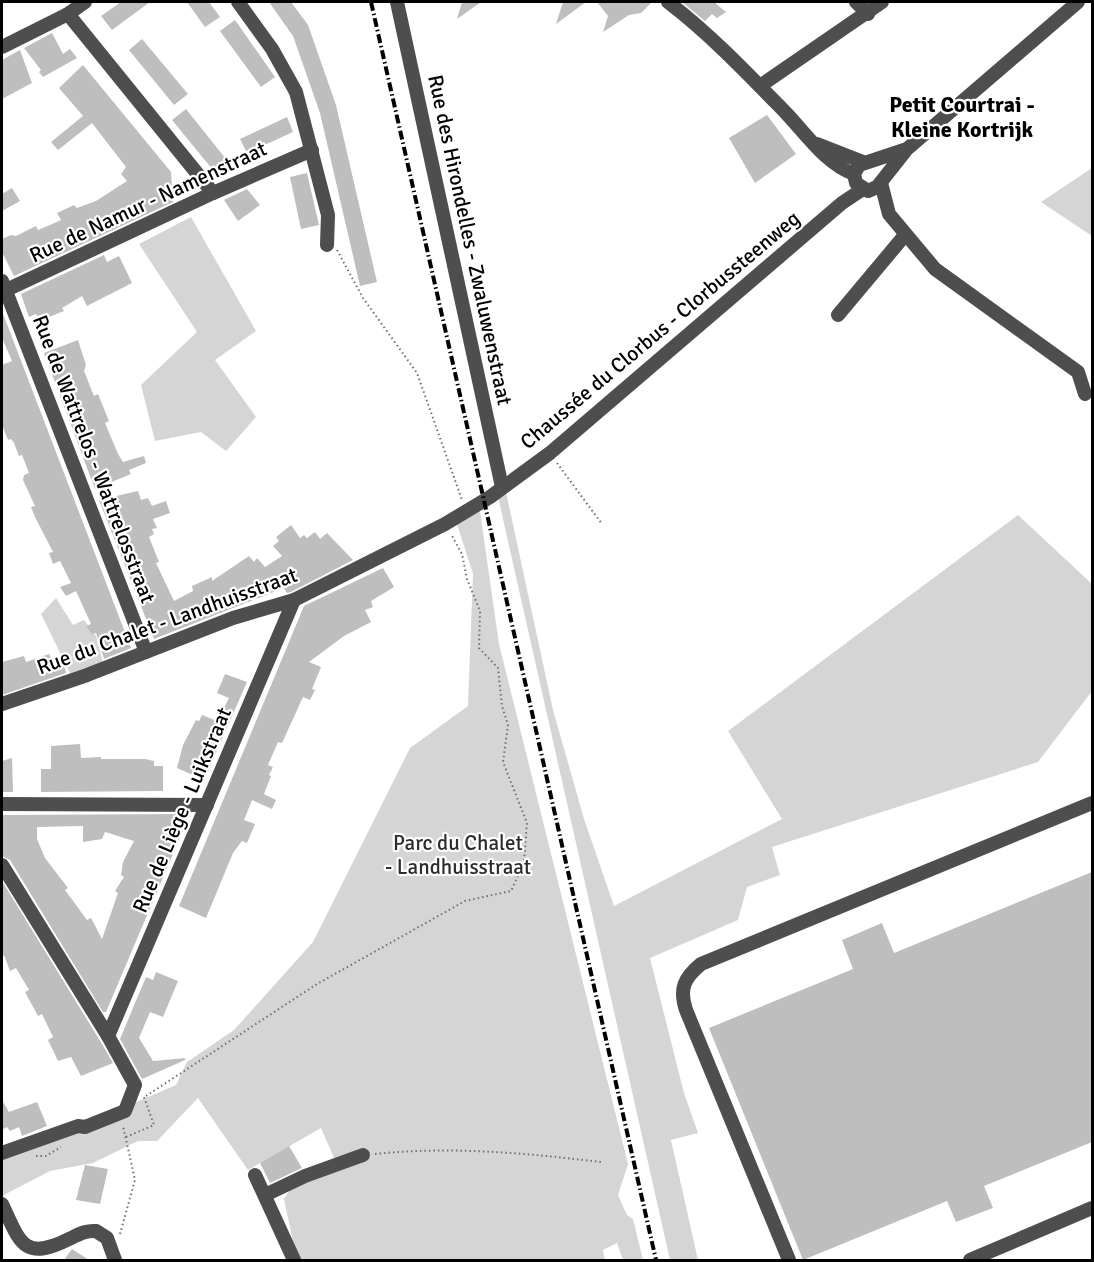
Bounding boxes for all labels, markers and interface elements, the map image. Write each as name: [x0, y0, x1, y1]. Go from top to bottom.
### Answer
street label: Rue des Hirondelles - Zwaluwenstraat: [422, 72, 518, 408]
district label: Petit Courtrai - Kleine Kortrijk: [889, 91, 1035, 143]
street label: Rue de Namur - Namenstraat: [25, 136, 271, 268]
street label: Chaussée du Clorbus - Clorbussteenweg: [515, 205, 805, 455]
street label: Rue de Wattrelos - Wattrelosstraat: [27, 311, 161, 607]
street label: Rue du Chalet - Landhuisstraat: [33, 562, 301, 680]
street label: Rue de Liège - Luikstraat: [127, 703, 237, 917]
park label: Parc du Chalet - Landhuisstraat: [385, 830, 531, 880]

